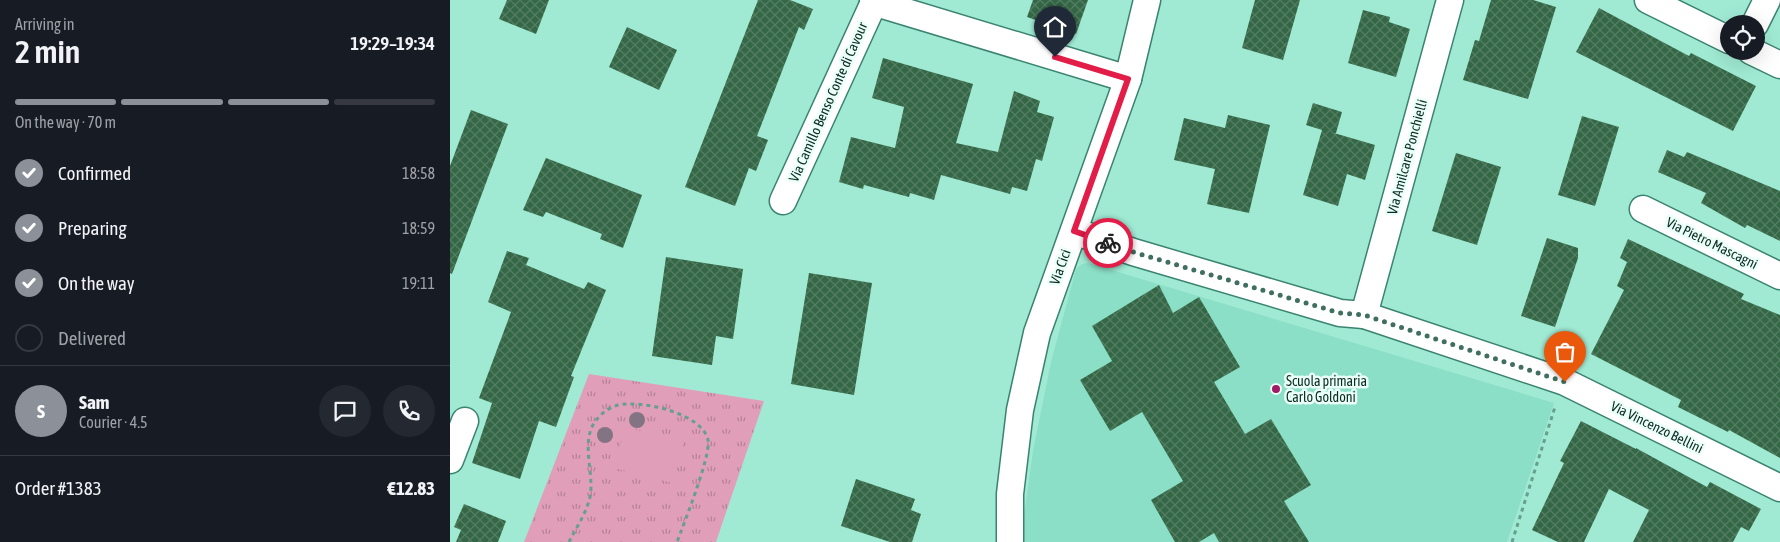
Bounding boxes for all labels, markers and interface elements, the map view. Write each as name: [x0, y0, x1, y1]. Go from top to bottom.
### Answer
pin: [1034, 6, 1076, 57]
icon: home: [1041, 13, 1069, 41]
text: Arriving in: [15, 15, 75, 33]
map controls: [1720, 15, 1765, 60]
button: locate: [1720, 15, 1765, 60]
street label: Via Camillo Benso Conte di Cavour: [785, 19, 871, 184]
text: 19:29–19:34: [350, 32, 435, 54]
text: 2 min: [15, 33, 80, 70]
street label: Via Amilcare Ponchielli: [1384, 98, 1430, 216]
text: On the way · 70 m: [15, 113, 116, 131]
icon: check: [15, 159, 43, 187]
text: Confirmed: [58, 162, 131, 184]
text: 18:58: [402, 164, 435, 182]
icon: check: [15, 214, 43, 242]
street label: Via Pietro Mascagni: [1664, 214, 1760, 272]
text: Preparing: [58, 217, 127, 239]
courier: [1083, 218, 1133, 268]
text: 18:59: [402, 219, 435, 237]
icon: bike: [1094, 229, 1122, 257]
street label: Via Cici: [1046, 247, 1074, 287]
icon: check: [15, 269, 43, 297]
text: On the way: [58, 272, 135, 294]
text: 19:11: [402, 274, 435, 292]
text: Delivered: [58, 327, 126, 349]
pin: [1544, 331, 1586, 382]
icon: bag: [1551, 338, 1579, 366]
place label: Scuola primaria Carlo Goldoni: [1286, 373, 1367, 405]
marker: Scuola primaria Carlo Goldoni: [1270, 383, 1282, 395]
button: chat: [319, 385, 371, 437]
button: phone: [383, 385, 435, 437]
text: Sam: [79, 391, 110, 413]
street label: Via Vincenzo Bellini: [1608, 398, 1706, 456]
text: S: [37, 400, 45, 422]
text: Courier · 4.5: [79, 413, 148, 431]
text: Order #1383: [15, 477, 102, 499]
text: €12.83: [387, 477, 435, 499]

